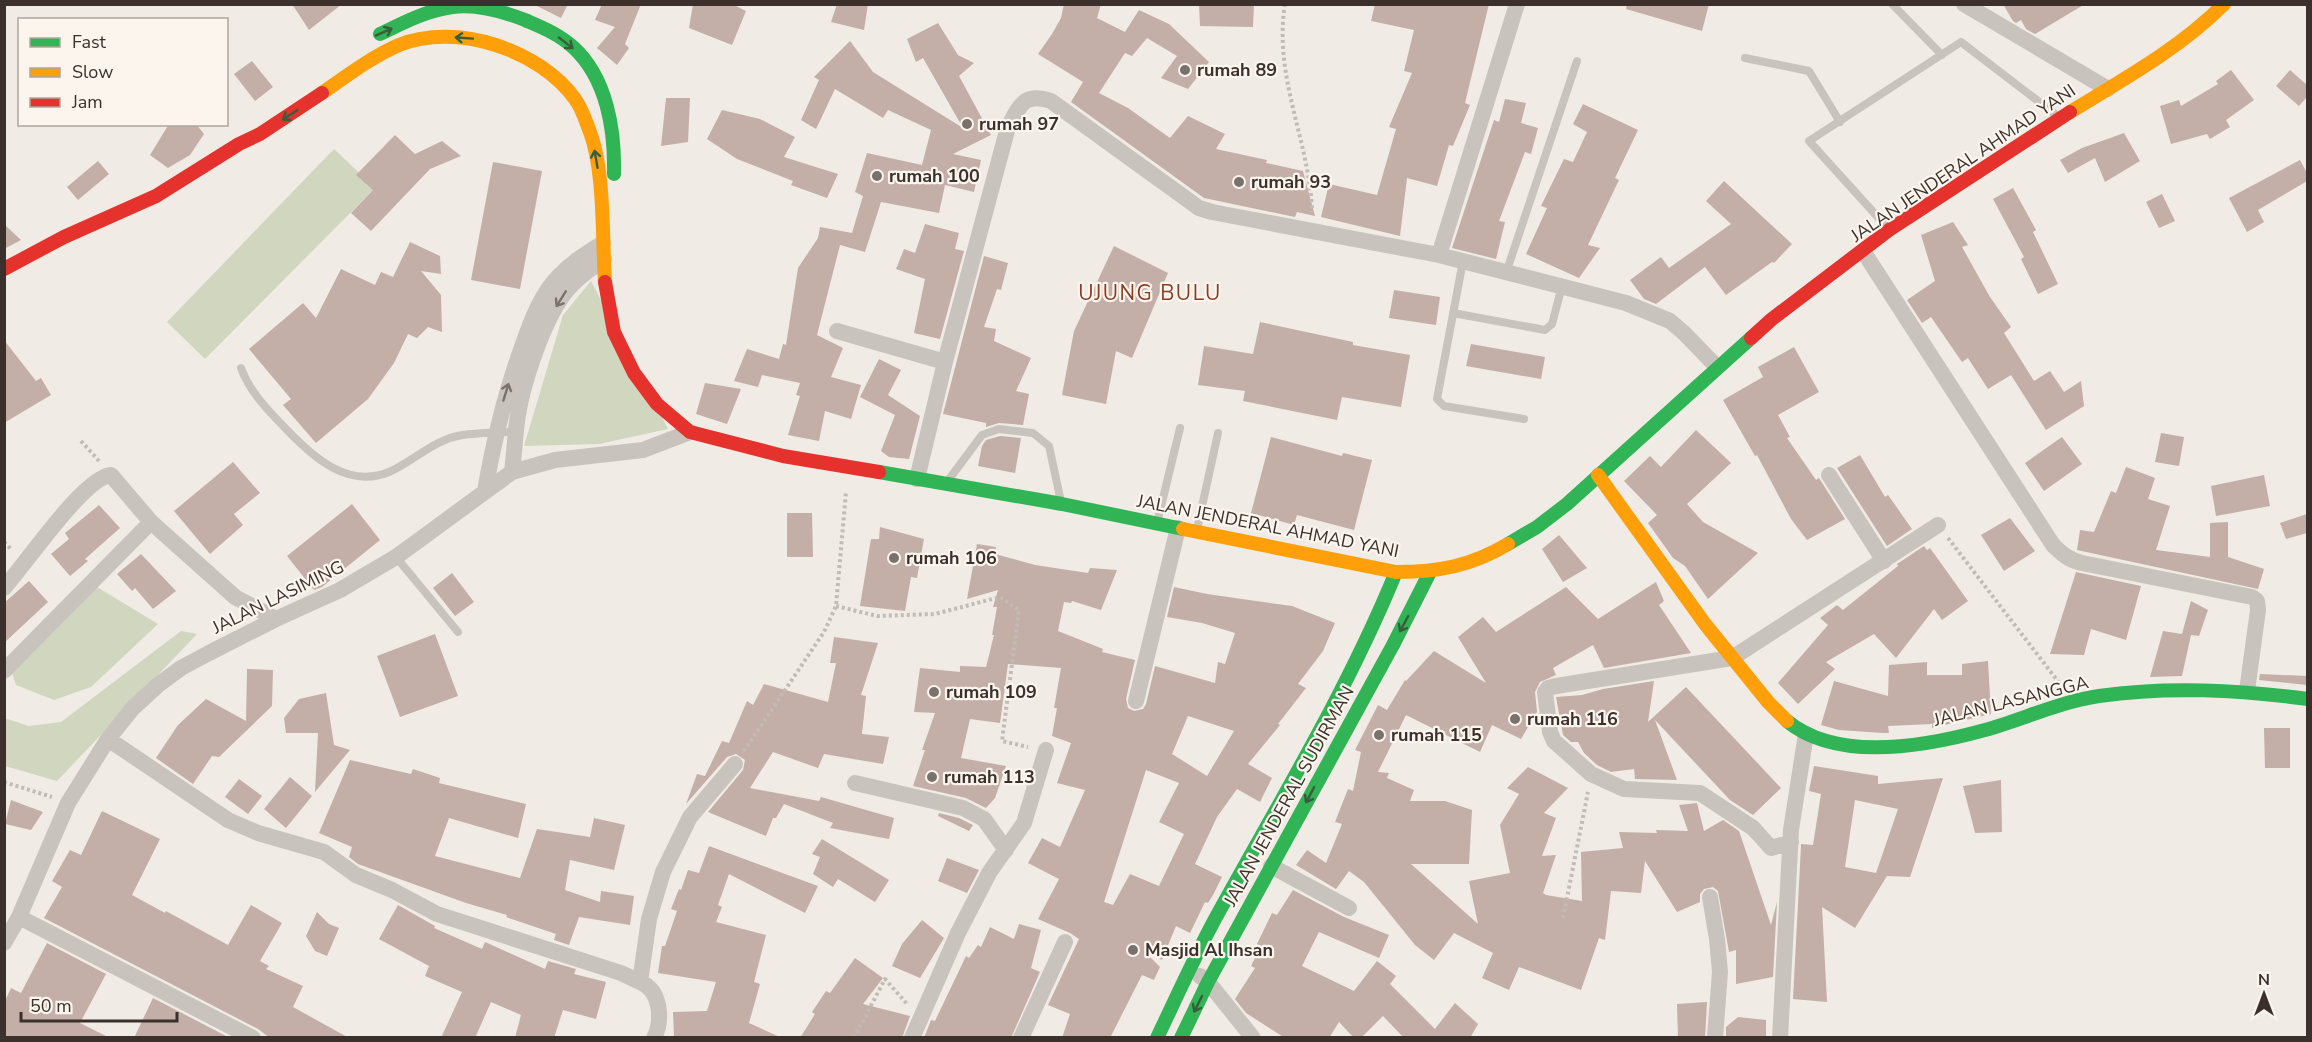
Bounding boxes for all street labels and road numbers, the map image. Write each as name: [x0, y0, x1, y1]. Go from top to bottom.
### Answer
street label: JALAN JENDERAL AHMAD YANI: [1845, 79, 2080, 248]
street label: JALAN JENDERAL AHMAD YANI: [1134, 489, 1401, 563]
street label: JALAN LASIMING: [207, 555, 348, 640]
street label: JALAN LASANGGA: [1930, 670, 2091, 732]
street label: JALAN JENDERAL SUDIRMAN: [1218, 682, 1360, 911]

